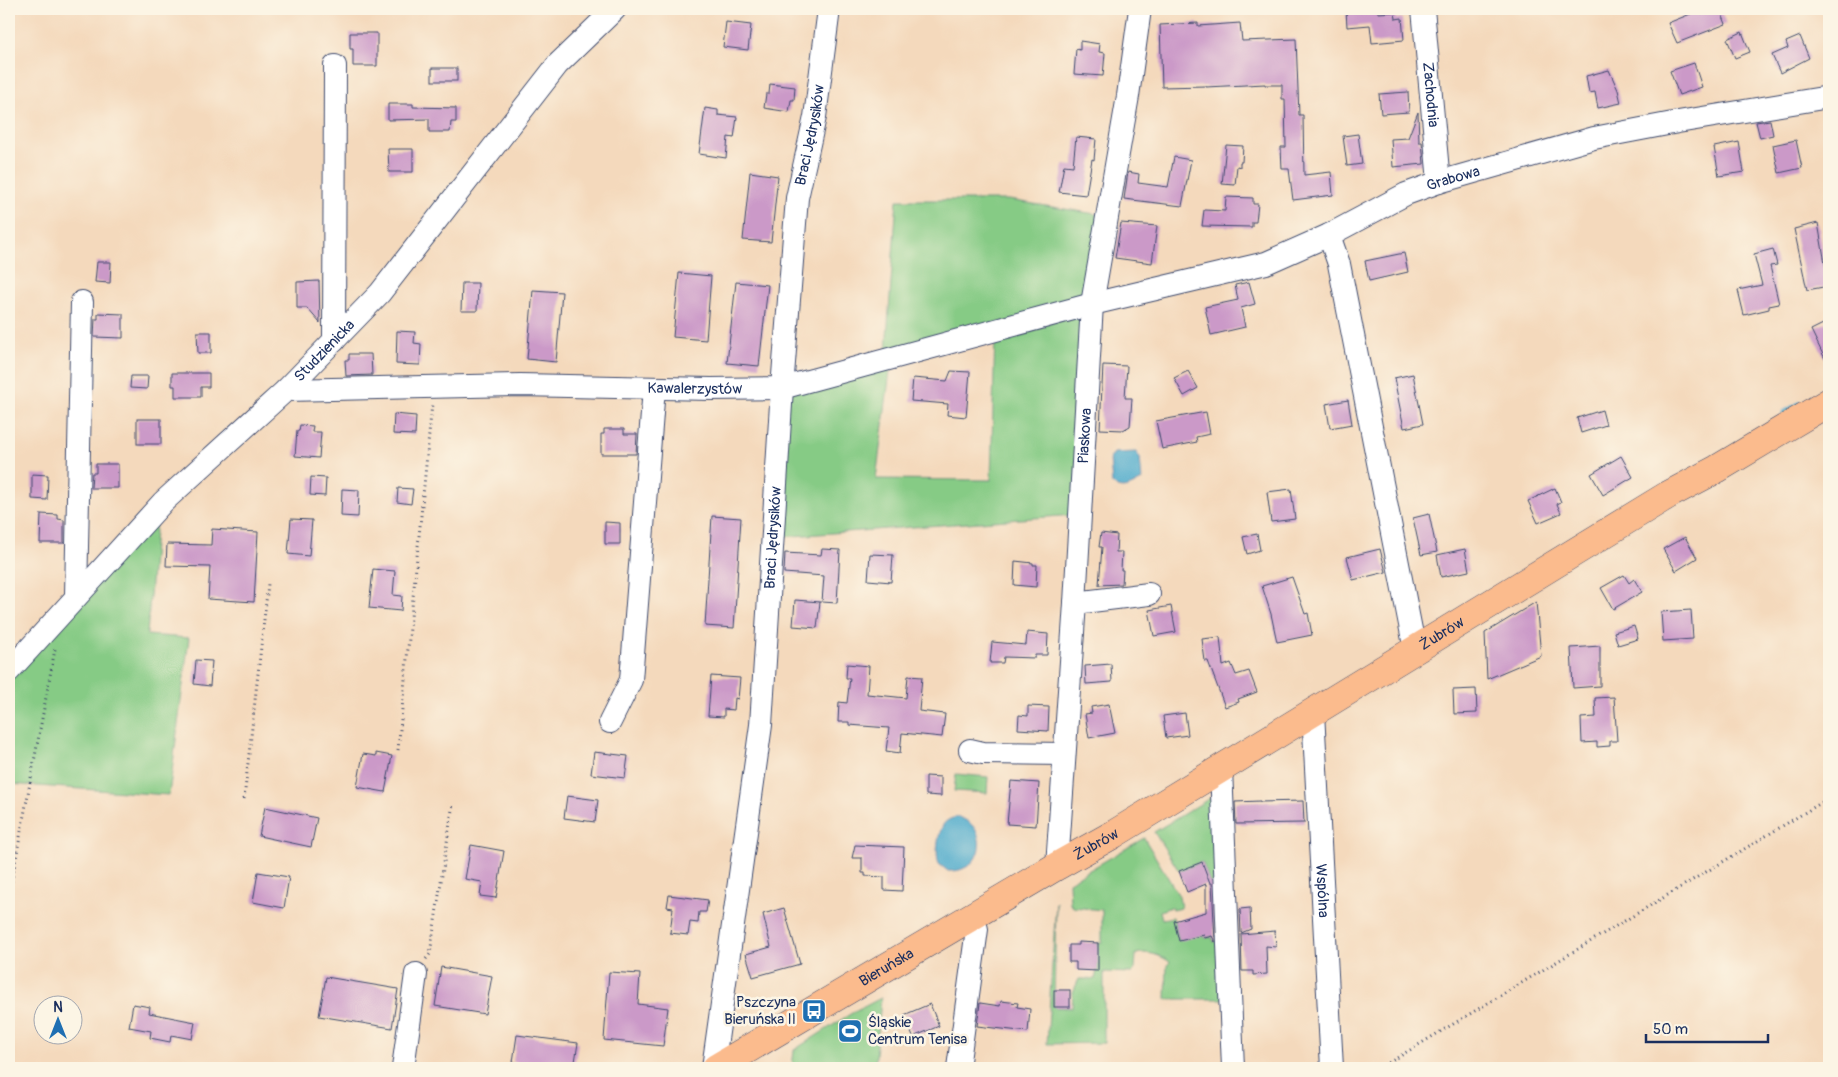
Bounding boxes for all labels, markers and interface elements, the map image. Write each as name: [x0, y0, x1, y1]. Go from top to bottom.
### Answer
street label: Zachodnia: [1418, 61, 1443, 128]
street label: Braci Jędrysików: [791, 83, 829, 187]
street label: Grabowa: [1424, 161, 1482, 195]
street label: Studzienicka: [290, 315, 359, 386]
street label: Kawalerzystów: [647, 378, 742, 399]
street label: Piaskowa: [1073, 407, 1096, 464]
street label: Braci Jędrysików: [760, 486, 785, 590]
street label: Żubrów: [1416, 612, 1468, 654]
street label: Żubrów: [1070, 824, 1122, 864]
street label: Wspólna: [1312, 863, 1333, 918]
street label: Bieruńska: [856, 944, 917, 991]
place label: Pszczyna Bieruńska II: [724, 993, 796, 1029]
north arrow: [32, 994, 82, 1044]
bus stop icon: Pszczyna Bieruńska II: [801, 998, 827, 1024]
text: N: [53, 999, 63, 1016]
scale bar: [1646, 1012, 1768, 1044]
place label: Śląskie Centrum Tenisa: [868, 1013, 967, 1049]
sports icon: Śląskie Centrum Tenisa: [837, 1018, 863, 1044]
text: 50 m: [1653, 1020, 1688, 1039]

